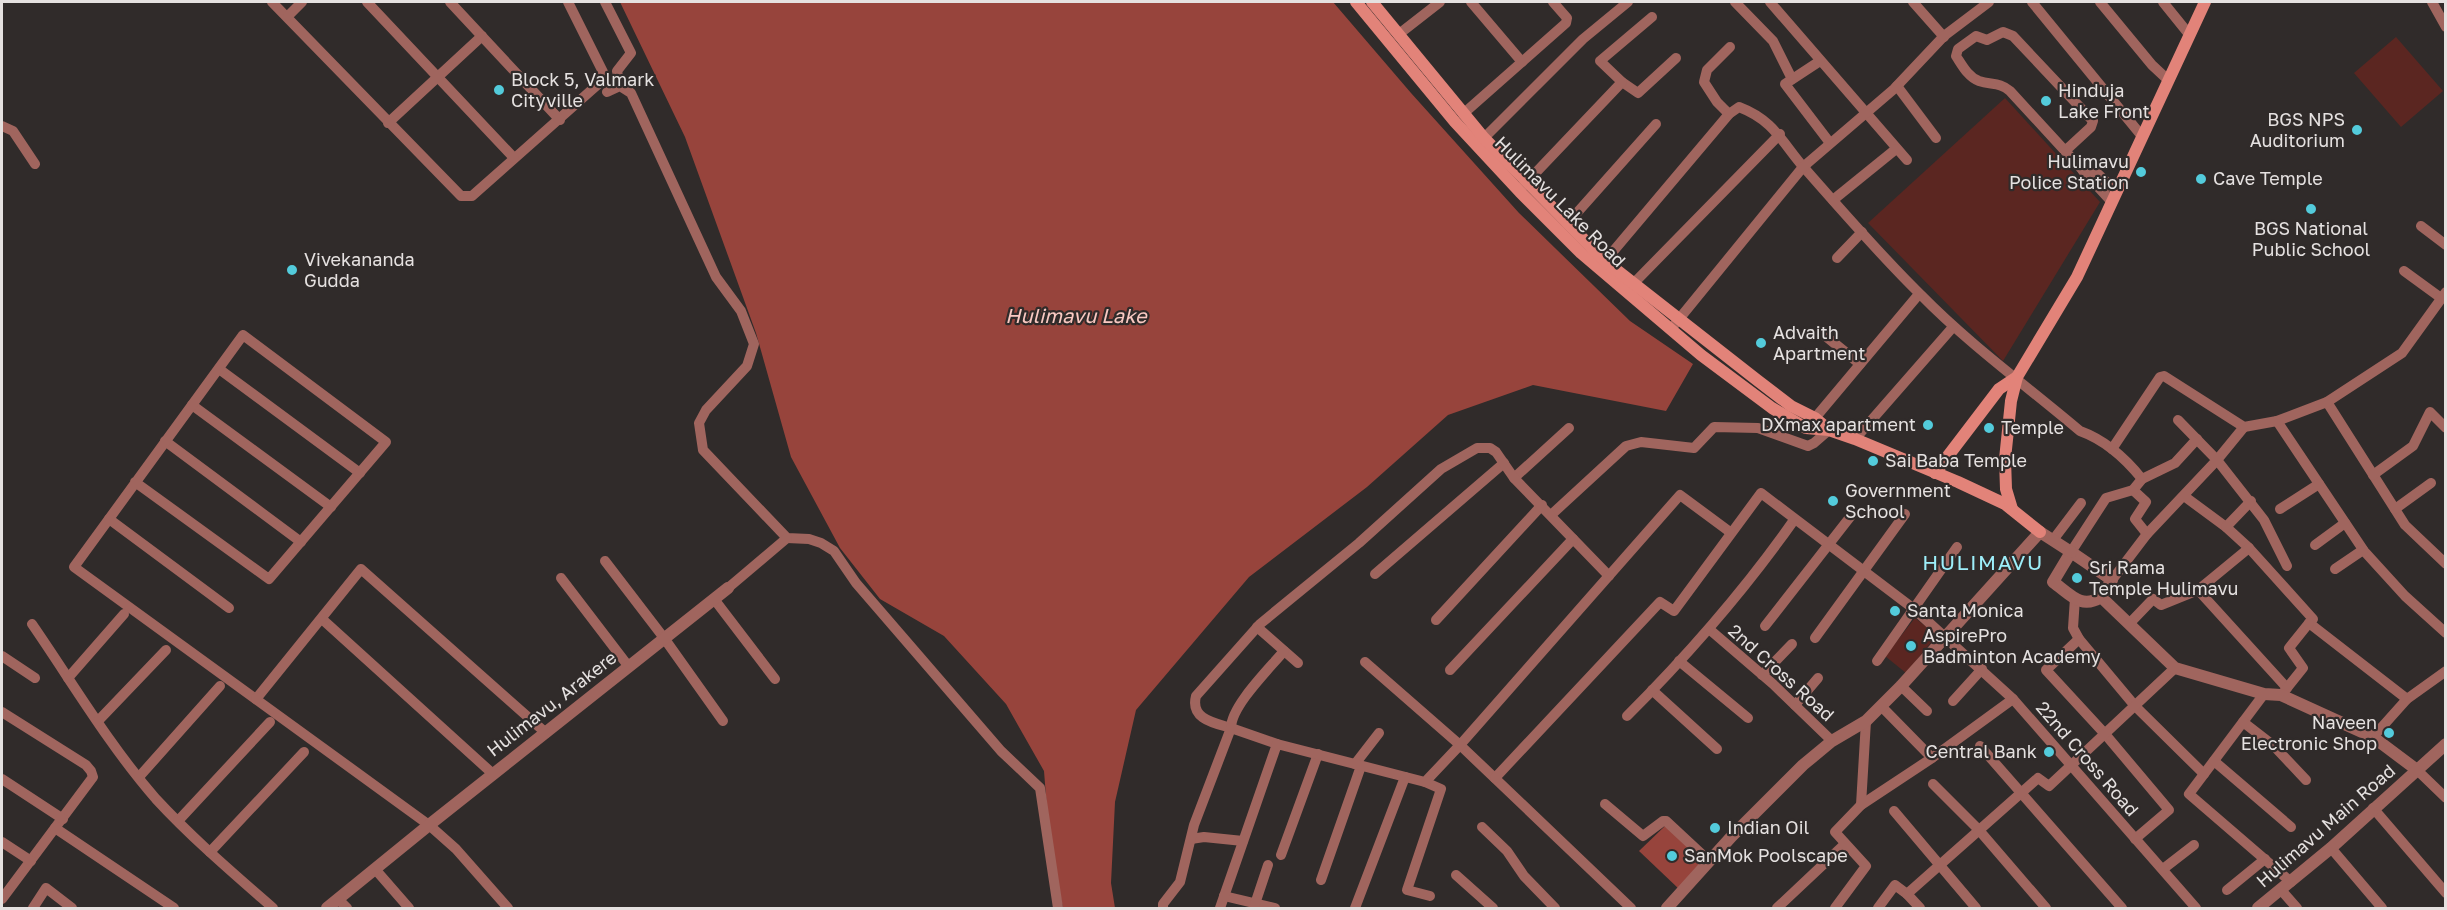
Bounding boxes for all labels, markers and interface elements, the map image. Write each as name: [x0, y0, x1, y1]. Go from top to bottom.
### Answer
place label: Block 5, Valmark Cityville: [511, 68, 654, 111]
place label: Hinduja Lake Front: [2058, 79, 2150, 122]
marker: Block 5, Valmark Cityville: [492, 83, 506, 97]
marker: Hinduja Lake Front: [2039, 94, 2053, 108]
place label: BGS NPS Auditorium: [2250, 108, 2345, 151]
marker: BGS NPS Auditorium: [2350, 123, 2364, 137]
street label: Hulimavu Lake Road: [1491, 131, 1631, 271]
place label: Hulimavu Police Station: [2009, 150, 2129, 193]
marker: Hulimavu Police Station: [2134, 165, 2148, 179]
place label: Cave Temple: [2213, 167, 2323, 189]
marker: Cave Temple: [2194, 172, 2208, 186]
marker: BGS National Public School: [2304, 202, 2318, 216]
place label: BGS National Public School: [2252, 217, 2370, 260]
place label: Vivekananda Gudda: [304, 248, 415, 291]
marker: Vivekananda Gudda: [285, 263, 299, 277]
water label: Hulimavu Lake: [1005, 303, 1148, 327]
place label: Advaith Apartment: [1773, 321, 1865, 364]
marker: Advaith Apartment: [1754, 336, 1768, 350]
place label: DXmax apartment: [1761, 413, 1916, 435]
place label: Temple: [2001, 416, 2064, 438]
marker: DXmax apartment: [1921, 418, 1935, 432]
marker: Temple: [1982, 421, 1996, 435]
place label: Sai Baba Temple: [1885, 449, 2027, 471]
marker: Sai Baba Temple: [1866, 454, 1880, 468]
place label: Government School: [1845, 479, 1951, 522]
marker: Government School: [1826, 494, 1840, 508]
district label: HULIMAVU: [1922, 549, 2044, 575]
place label: Sri Rama Temple Hulimavu: [2089, 556, 2238, 599]
marker: Sri Rama Temple Hulimavu: [2070, 571, 2084, 585]
place label: Santa Monica: [1907, 599, 2024, 621]
marker: Santa Monica: [1888, 604, 1902, 618]
street label: 2nd Cross Road: [1724, 619, 1839, 725]
place label: AspirePro Badminton Academy: [1923, 624, 2101, 667]
marker: AspirePro Badminton Academy: [1904, 639, 1918, 653]
street label: Hulimavu, Arakere: [482, 646, 621, 761]
street label: 22nd Cross Road: [2032, 696, 2144, 820]
place label: Naveen Electronic Shop: [2241, 711, 2377, 754]
marker: Naveen Electronic Shop: [2382, 726, 2396, 740]
place label: Central Bank: [1925, 740, 2037, 762]
marker: Central Bank: [2042, 745, 2056, 759]
street label: Hulimavu Main Road: [2252, 759, 2399, 891]
place label: Indian Oil: [1727, 816, 1809, 838]
marker: Indian Oil: [1708, 821, 1722, 835]
place label: SanMok Poolscape: [1684, 844, 1848, 866]
marker: SanMok Poolscape: [1665, 849, 1679, 863]

